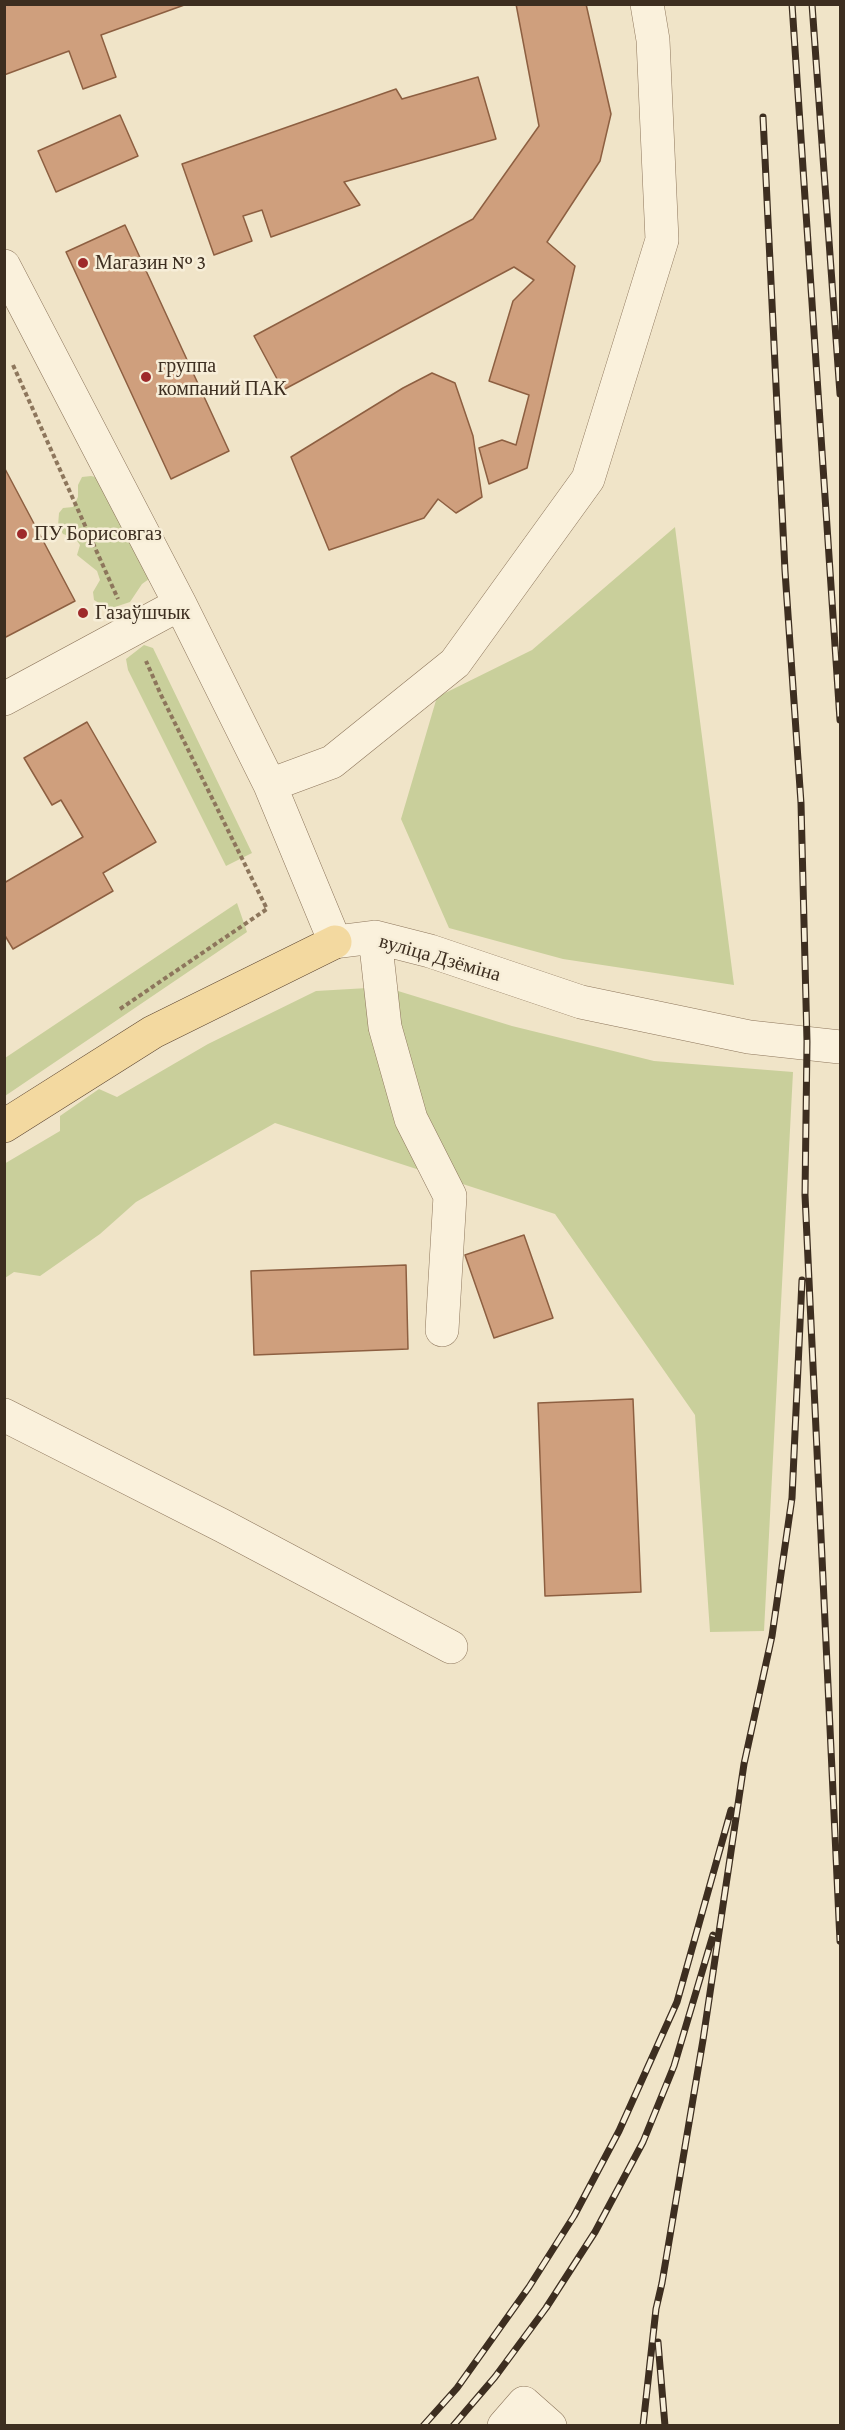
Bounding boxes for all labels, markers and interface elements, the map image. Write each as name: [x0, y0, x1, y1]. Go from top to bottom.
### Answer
place label: Магазин № 3: [95, 251, 206, 275]
marker: Магазин № 3: [76, 256, 90, 270]
place label: группа компаний ПАК: [158, 354, 287, 401]
marker: группа компаний ПАК: [139, 370, 153, 384]
place label: ПУ Борисовгаз: [34, 522, 162, 546]
marker: ПУ Борисовгаз: [15, 527, 29, 541]
place label: Газаўшчык: [95, 601, 190, 625]
marker: Газаўшчык: [76, 606, 90, 620]
street label: вуліца Дзёміна: [376, 929, 504, 987]

